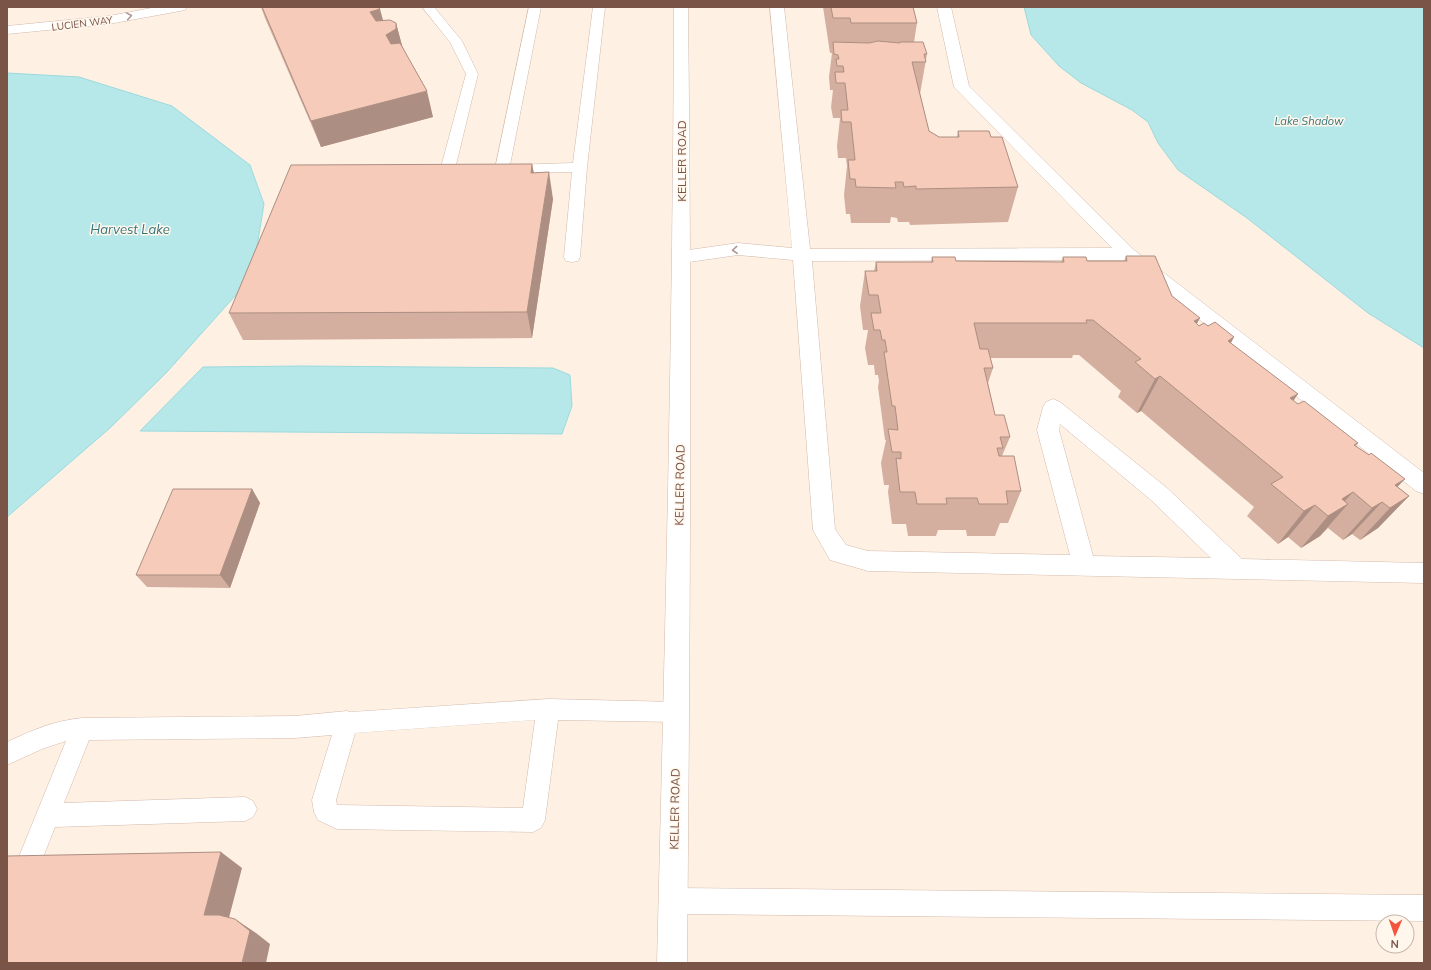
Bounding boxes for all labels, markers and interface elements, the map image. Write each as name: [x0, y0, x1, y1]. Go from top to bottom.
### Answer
one-way arrow: [126, 12, 132, 21]
street label: LUCIEN WAY: [51, 13, 114, 34]
water label: Lake Shadow: [1274, 114, 1344, 128]
street label: KELLER ROAD: [674, 120, 689, 202]
water label: Harvest Lake: [90, 221, 170, 237]
one-way arrow: [732, 245, 738, 254]
street label: KELLER ROAD: [671, 444, 688, 526]
street label: KELLER ROAD: [666, 768, 683, 850]
north arrow: [1375, 914, 1415, 954]
text: N: [1390, 937, 1399, 951]

